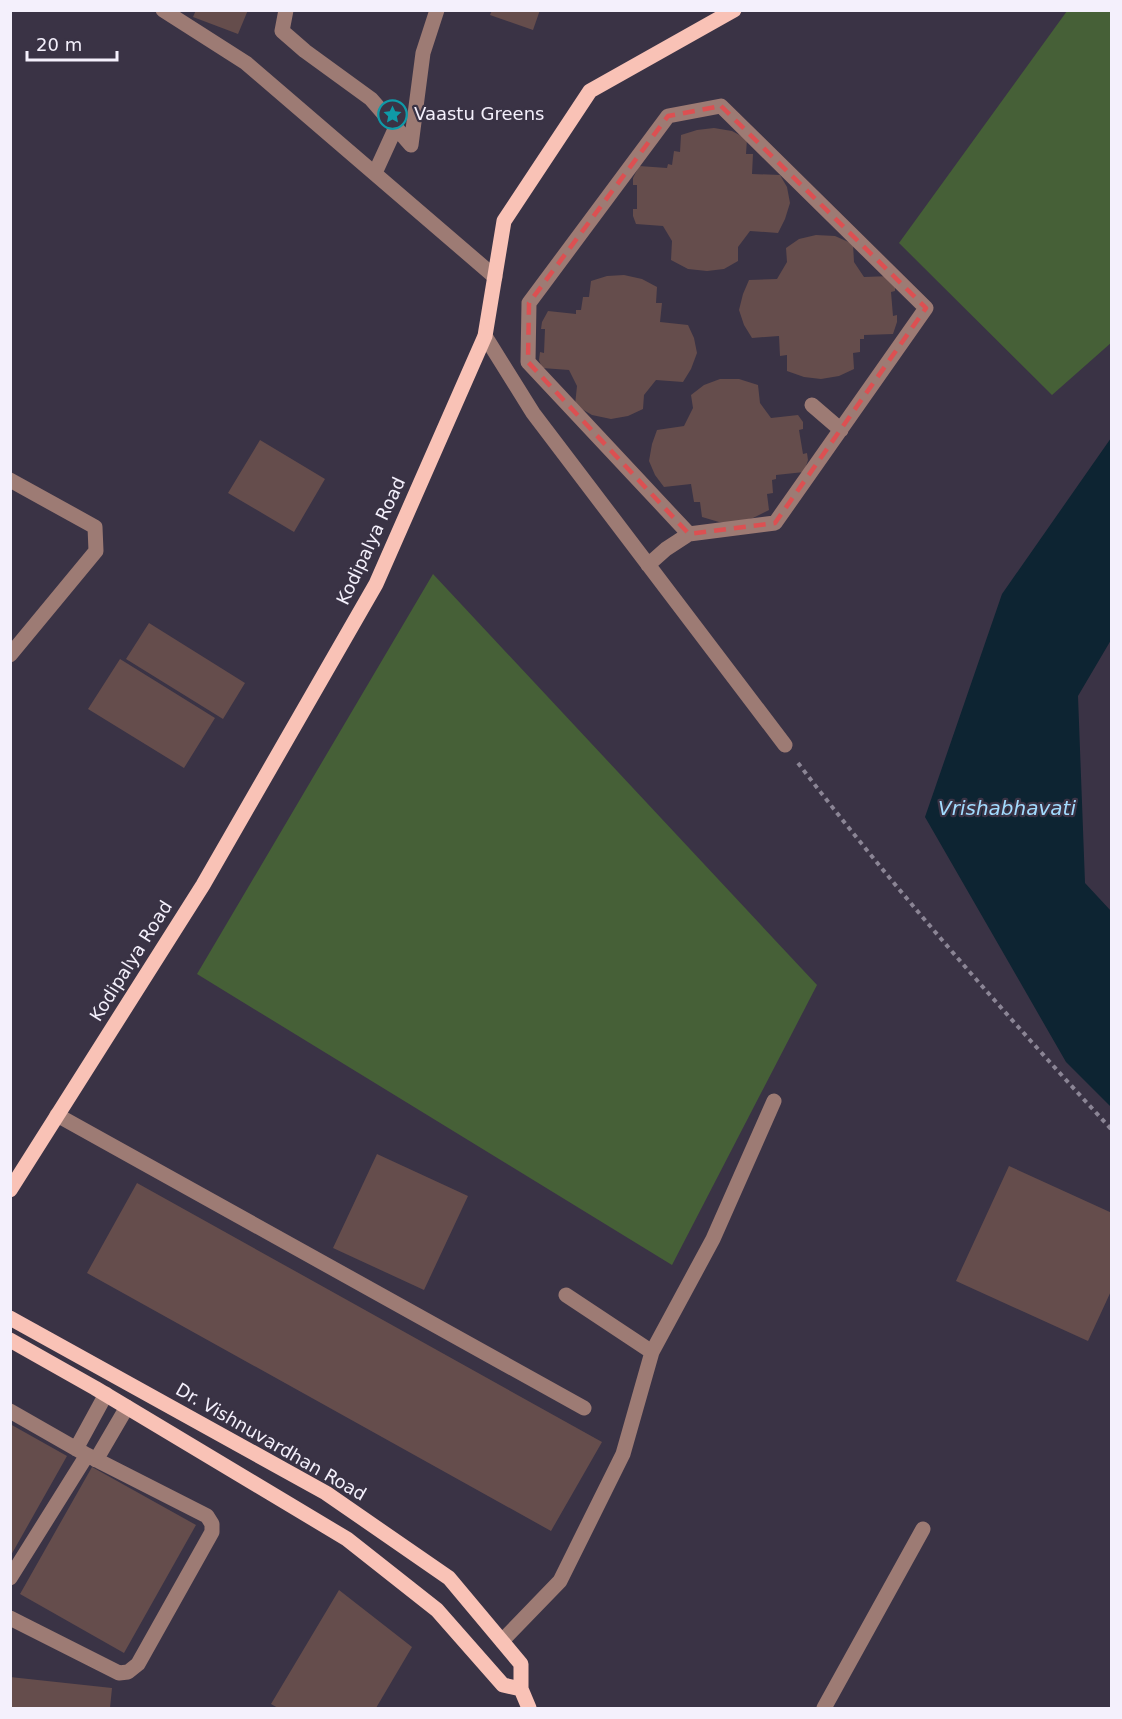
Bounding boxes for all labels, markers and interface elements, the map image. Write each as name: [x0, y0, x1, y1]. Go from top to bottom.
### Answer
scale bar: [27, 24, 117, 62]
text: 20 m: [36, 34, 82, 55]
place icon: Vaastu Greens: [377, 98, 409, 130]
place label: Vaastu Greens: [414, 103, 544, 124]
street label: Kodipalya Road: [332, 474, 409, 608]
water label: Vrishabhavati: [938, 796, 1076, 820]
street label: Kodipalya Road: [85, 896, 176, 1025]
street label: Dr. Vishnuvardhan Road: [172, 1378, 370, 1505]

